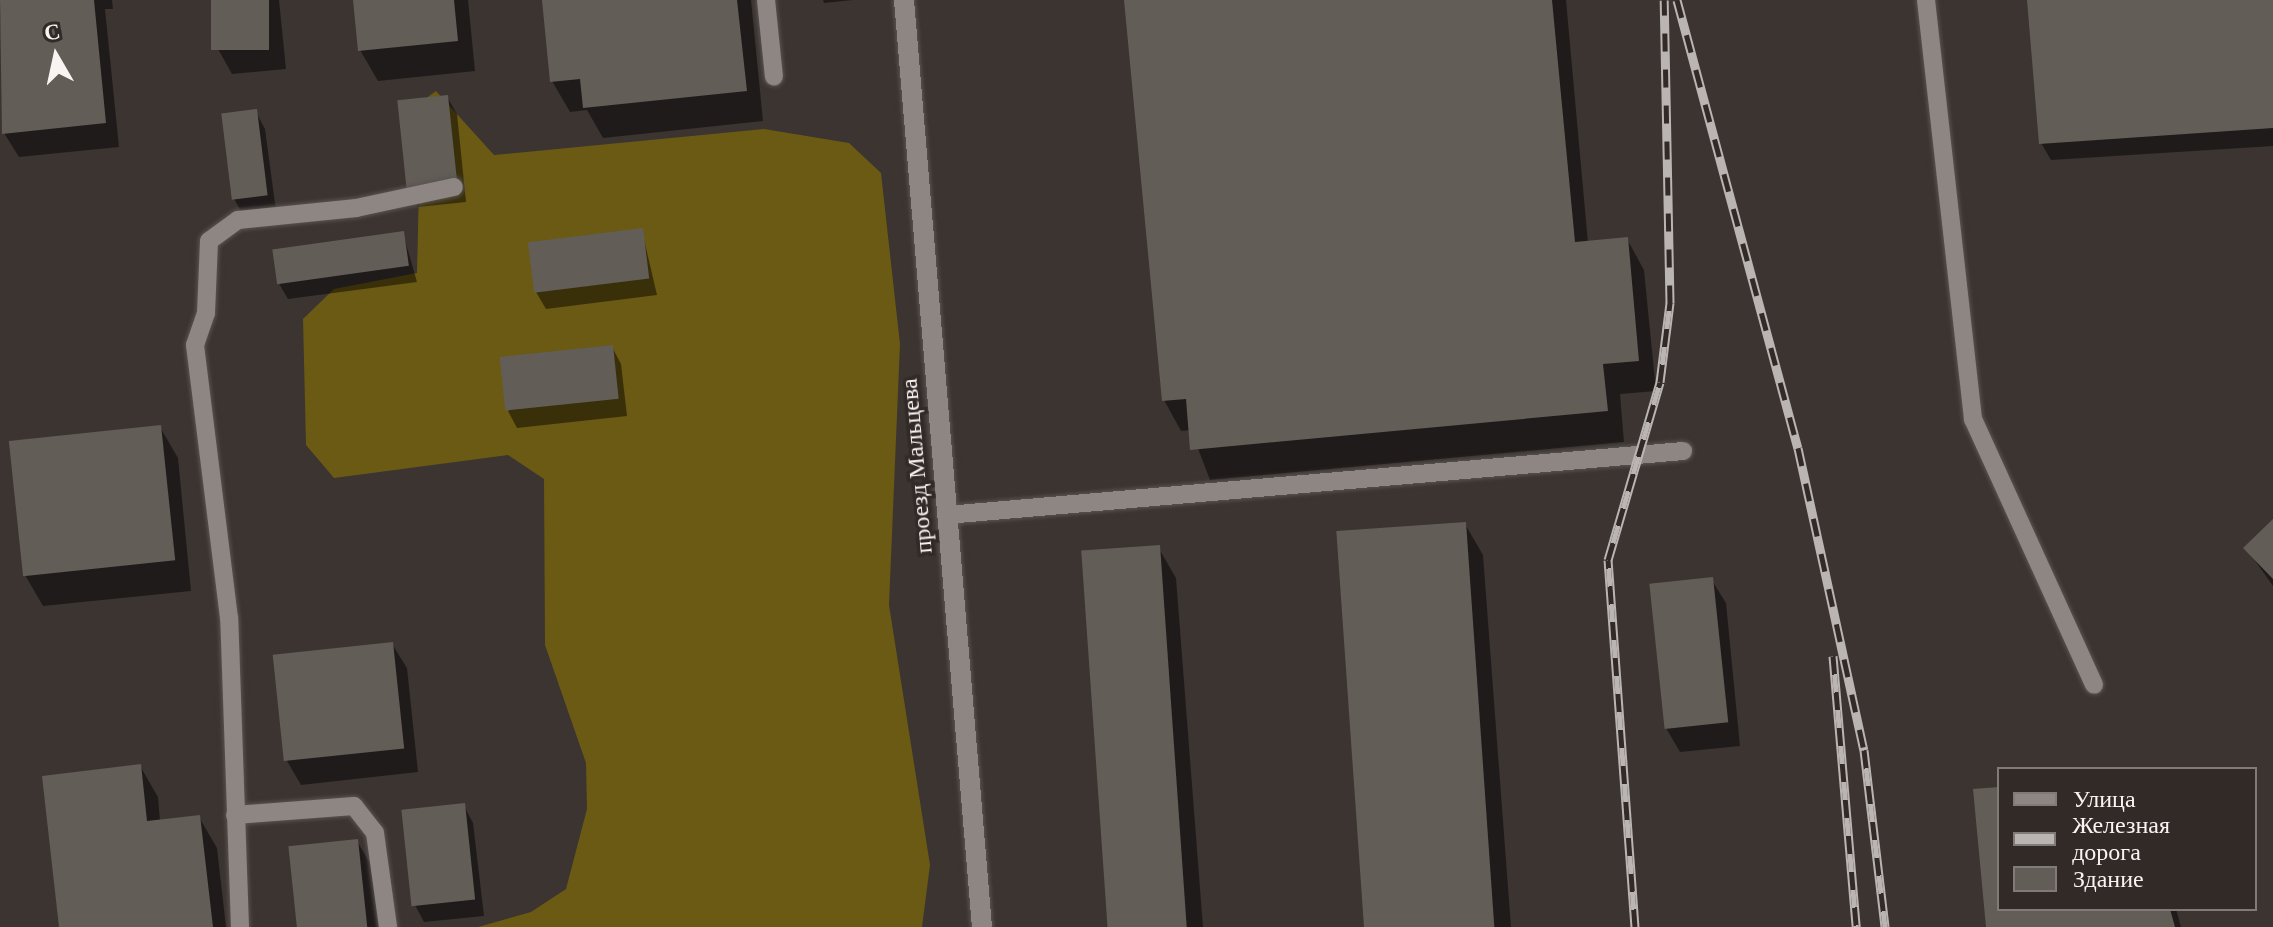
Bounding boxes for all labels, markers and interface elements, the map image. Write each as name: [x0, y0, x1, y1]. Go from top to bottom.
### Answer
north arrow: [16, 16, 96, 96]
text: С: [42, 18, 62, 45]
street label: проезд Мальцева: [895, 377, 939, 555]
legend: [1997, 767, 2257, 911]
text: Улица: [2073, 786, 2136, 812]
text: Железная дорога: [2072, 812, 2170, 865]
text: Здание: [2073, 866, 2144, 892]

